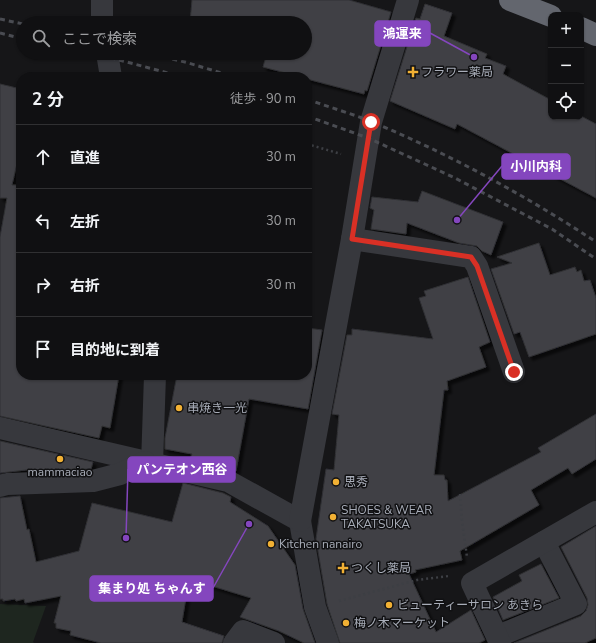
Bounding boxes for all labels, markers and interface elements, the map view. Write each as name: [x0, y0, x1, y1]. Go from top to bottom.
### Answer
map controls: [548, 12, 584, 120]
button: +: [548, 12, 584, 48]
search box: [16, 16, 312, 60]
callout: 鴻運来: [375, 21, 430, 46]
text: 鴻運来: [382, 25, 422, 43]
icon: search: [30, 27, 52, 49]
text: ここで検索: [62, 29, 137, 49]
button: −: [548, 48, 584, 84]
place label: フラワー薬局: [421, 64, 493, 80]
marker: フラワー薬局: [408, 67, 418, 77]
button: locate: [548, 84, 584, 120]
text: 2 分: [32, 88, 64, 111]
text: 徒歩 · 90 m: [230, 90, 296, 108]
route start: [362, 113, 380, 131]
icon: ahead: [32, 146, 54, 168]
text: 直進: [70, 148, 100, 168]
text: 30 m: [266, 148, 296, 166]
callout: 小川内科: [502, 154, 570, 179]
text: 小川内科: [510, 158, 562, 176]
icon: left: [32, 210, 54, 232]
text: 左折: [70, 212, 100, 232]
text: 30 m: [266, 212, 296, 230]
icon: right: [32, 274, 54, 296]
text: 右折: [70, 276, 100, 296]
text: 30 m: [266, 276, 296, 294]
icon: arrive: [32, 338, 54, 360]
text: 目的地に到着: [70, 340, 160, 360]
route end: [505, 363, 523, 381]
place label: 串焼き一光: [187, 400, 247, 416]
marker: 串焼き一光: [174, 403, 184, 413]
marker: mammaciao: [55, 454, 65, 464]
callout: パンテオン西谷: [128, 457, 235, 482]
text: パンテオン西谷: [136, 461, 228, 479]
place label: mammaciao: [28, 464, 93, 480]
place label: 思秀: [344, 474, 368, 490]
marker: 思秀: [331, 477, 341, 487]
place label: SHOES & WEAR TAKATSUKA: [341, 502, 432, 532]
marker: SHOES & WEAR TAKATSUKA: [328, 512, 338, 522]
place label: Kitchen nanairo: [279, 536, 362, 552]
marker: Kitchen nanairo: [266, 539, 276, 549]
place label: つくし薬局: [351, 560, 411, 576]
marker: つくし薬局: [338, 563, 348, 573]
callout: 集まり処 ちゃんす: [90, 576, 213, 601]
text: 集まり処 ちゃんす: [98, 580, 206, 598]
place label: ビューティーサロン あきら: [397, 597, 543, 613]
marker: ビューティーサロン あきら: [384, 600, 394, 610]
place label: 梅ノ木マーケット: [354, 615, 450, 631]
marker: 梅ノ木マーケット: [341, 618, 351, 628]

